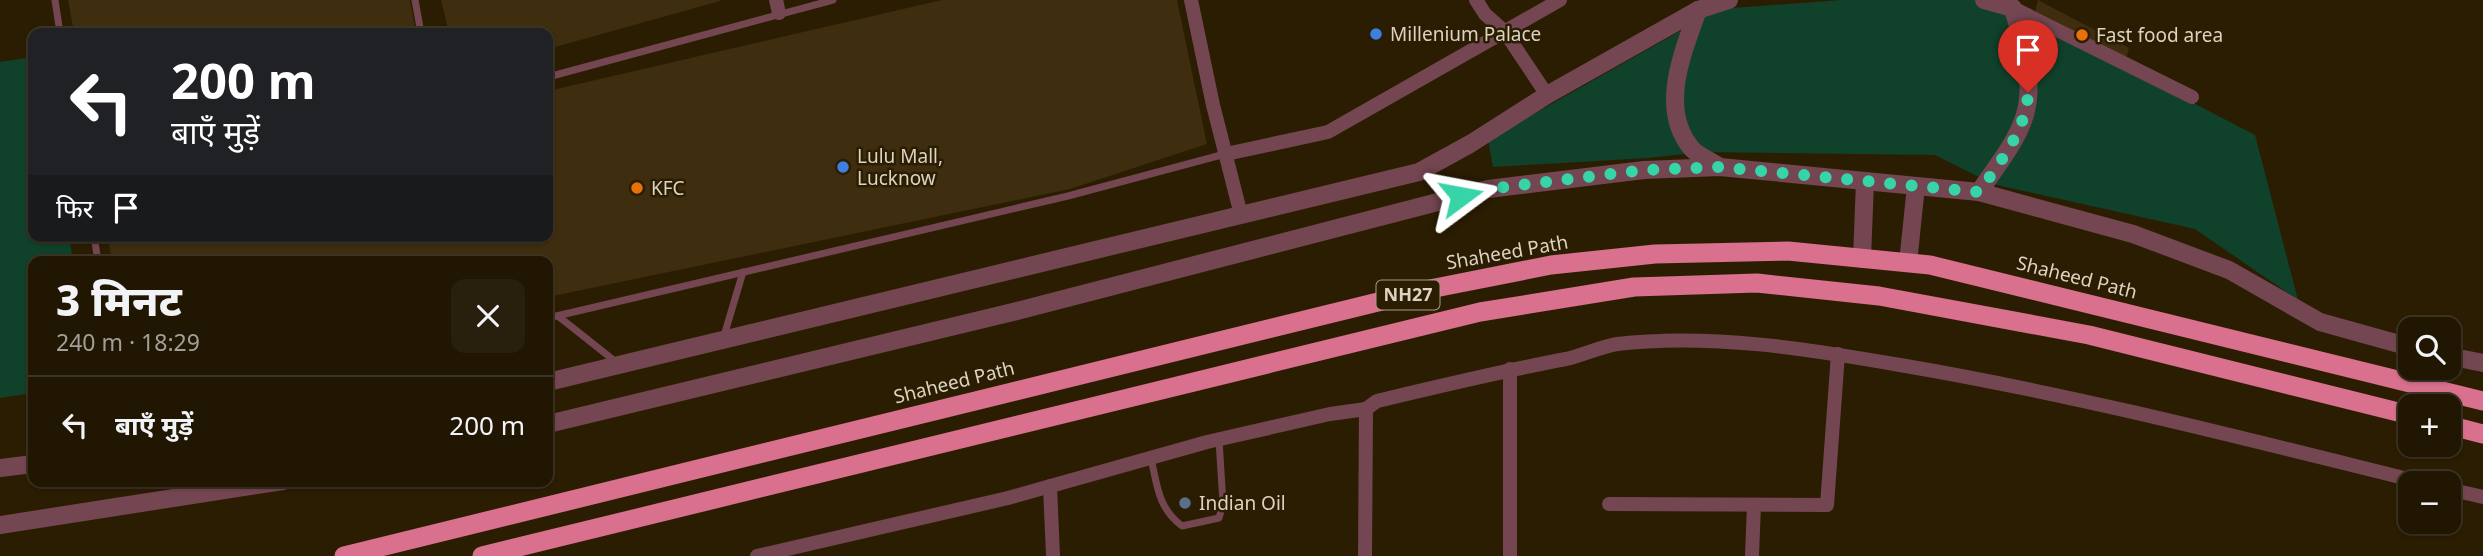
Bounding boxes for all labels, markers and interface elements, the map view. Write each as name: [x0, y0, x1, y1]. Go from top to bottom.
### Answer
pin: [1998, 20, 2058, 92]
place label: Millenium Palace: [1390, 21, 1541, 47]
place label: Fast food area: [2096, 22, 2223, 48]
marker: Millenium Palace: [1368, 26, 1384, 42]
marker: Fast food area: [2074, 27, 2090, 43]
icon: arrive: [2009, 31, 2047, 69]
text: 200 m: [171, 47, 316, 113]
icon: left: [56, 56, 147, 147]
text: बाएँ मुड़ें: [171, 110, 260, 153]
place label: Lulu Mall, Lucknow: [857, 143, 943, 191]
marker: Lulu Mall, Lucknow: [835, 159, 851, 175]
position arrow: [1424, 159, 1498, 233]
place label: KFC: [651, 175, 685, 201]
marker: KFC: [629, 180, 645, 196]
icon: arrive: [107, 189, 145, 227]
text: फिर: [56, 190, 93, 226]
street label: Shaheed Path: [1444, 228, 1570, 276]
street label: Shaheed Path: [2014, 249, 2140, 305]
text: 3 मिनट: [56, 271, 182, 328]
button: close: [451, 279, 525, 353]
road number: NH27: [1376, 281, 1440, 310]
map controls: [2398, 317, 2461, 534]
button: search: [2398, 317, 2461, 380]
text: 240 m · 18:29: [56, 326, 200, 358]
street label: Shaheed Path: [891, 354, 1017, 410]
button: +: [2398, 394, 2461, 457]
icon: left: [56, 406, 94, 444]
text: बाएँ मुड़ें: [115, 407, 193, 443]
text: 200 m: [449, 407, 525, 443]
button: −: [2398, 471, 2461, 534]
place label: Indian Oil: [1199, 490, 1286, 516]
marker: Indian Oil: [1177, 495, 1193, 511]

